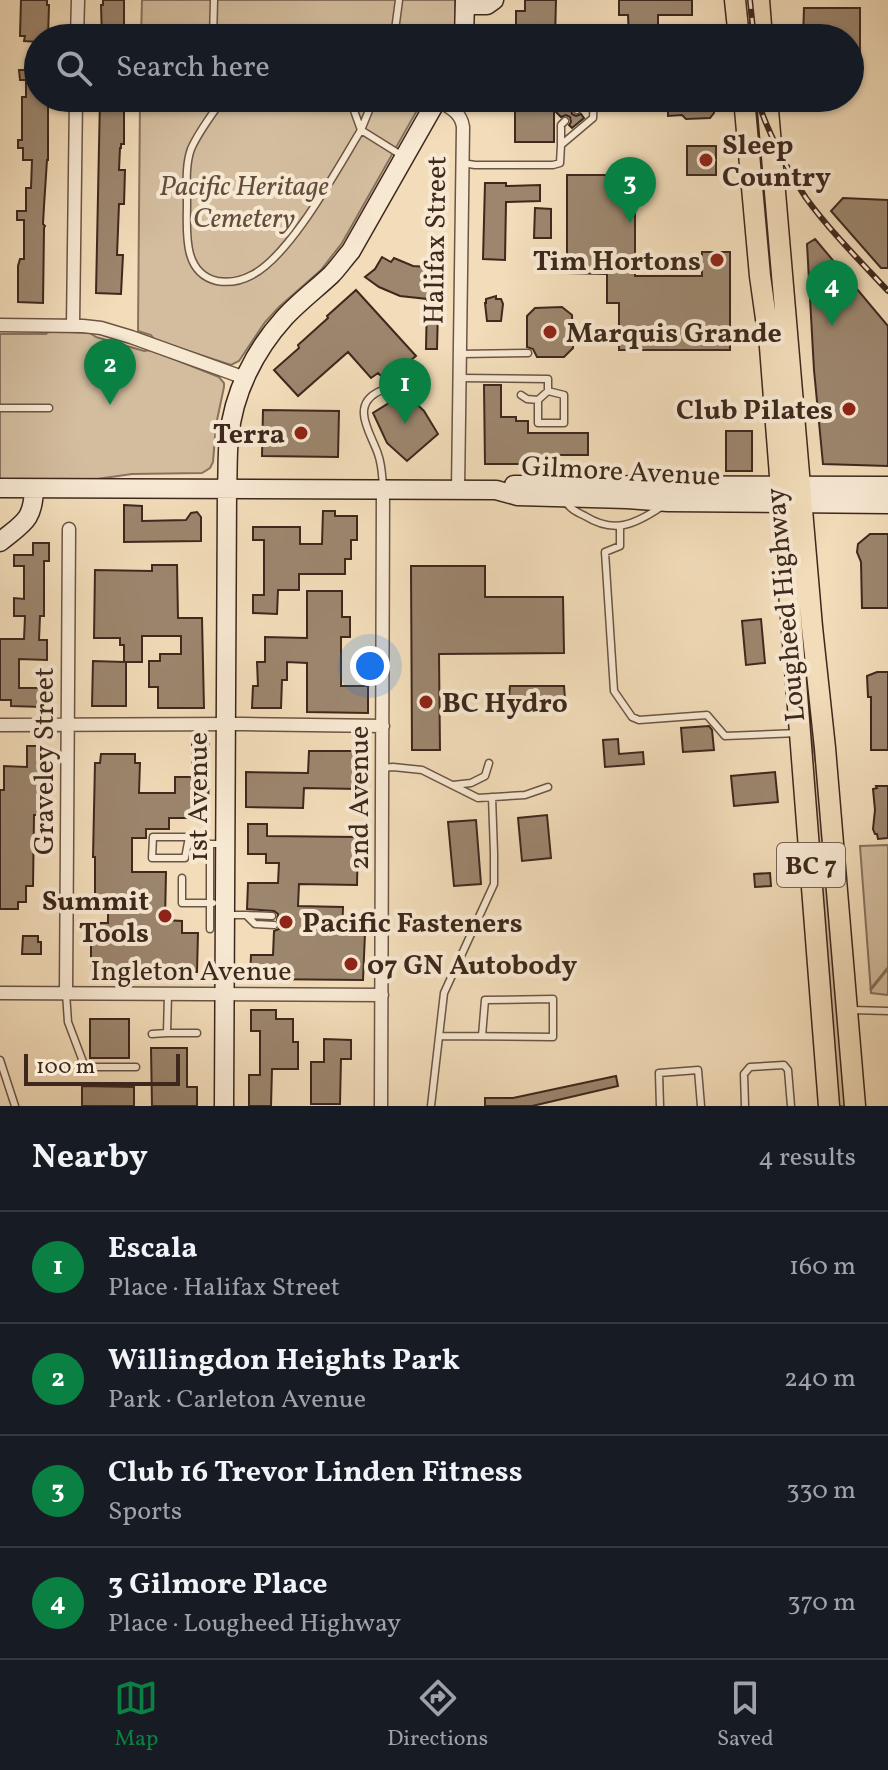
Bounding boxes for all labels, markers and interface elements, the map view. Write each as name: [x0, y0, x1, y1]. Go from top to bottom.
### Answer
search box: [24, 24, 864, 112]
icon: search: [52, 46, 96, 90]
text: Search here: [116, 47, 270, 89]
place label: Sleep Country: [722, 127, 831, 198]
marker: Sleep Country: [697, 151, 715, 169]
street label: Halifax Street: [416, 155, 457, 325]
pin: 3: [604, 157, 656, 223]
park label: Pacific Heritage Cemetery: [159, 168, 329, 239]
place label: Tim Hortons: [533, 243, 701, 282]
marker: Tim Hortons: [708, 251, 726, 269]
pin: 4: [806, 260, 858, 326]
place label: Marquis Grande: [566, 315, 782, 354]
marker: Marquis Grande: [541, 323, 559, 341]
pin: 2: [84, 339, 136, 405]
pin: 1: [379, 358, 431, 424]
place label: Club Pilates: [676, 392, 833, 431]
marker: Club Pilates: [840, 400, 858, 418]
place label: Terra: [213, 416, 285, 455]
marker: Terra: [292, 424, 310, 442]
street label: Gilmore Avenue: [520, 448, 721, 497]
street label: Lougheed Highway: [757, 486, 816, 723]
your location: [350, 646, 390, 686]
street label: Graveley Street: [26, 667, 65, 855]
place label: BC Hydro: [442, 685, 568, 724]
marker: BC Hydro: [417, 693, 435, 711]
street label: 2nd Avenue: [341, 726, 380, 870]
street label: 1st Avenue: [180, 732, 219, 862]
road number: BC 7: [777, 843, 845, 887]
place label: Summit Tools: [42, 883, 149, 954]
place label: Pacific Fasteners: [302, 905, 523, 944]
marker: Summit Tools: [156, 907, 174, 925]
marker: Pacific Fasteners: [277, 913, 295, 931]
place label: 07 GN Autobody: [367, 947, 577, 986]
street label: Ingleton Avenue: [91, 953, 291, 992]
marker: 07 GN Autobody: [342, 955, 360, 973]
scale bar: [24, 1050, 180, 1086]
text: 100 m: [36, 1052, 95, 1083]
text: Nearby: [32, 1135, 148, 1182]
text: 4 results: [758, 1140, 856, 1176]
text: Escala: [108, 1228, 198, 1270]
text: 1: [53, 1249, 63, 1285]
text: 160 m: [789, 1249, 856, 1285]
text: Place · Halifax Street: [108, 1270, 340, 1306]
text: Willingdon Heights Park: [108, 1340, 460, 1382]
text: 2: [51, 1361, 65, 1397]
text: 240 m: [784, 1361, 856, 1397]
text: Park · Carleton Avenue: [108, 1382, 366, 1418]
text: Club 16 Trevor Linden Fitness: [108, 1452, 523, 1494]
text: 3: [51, 1473, 65, 1509]
text: 330 m: [786, 1473, 856, 1509]
text: Sports: [108, 1494, 182, 1530]
text: 3 Gilmore Place: [108, 1564, 328, 1606]
text: 4: [50, 1585, 66, 1621]
text: 370 m: [787, 1585, 856, 1621]
text: Place · Lougheed Highway: [108, 1606, 401, 1642]
tab: Map: [114, 1676, 158, 1755]
tab: Directions: [387, 1676, 488, 1755]
tab: Saved: [717, 1676, 774, 1755]

